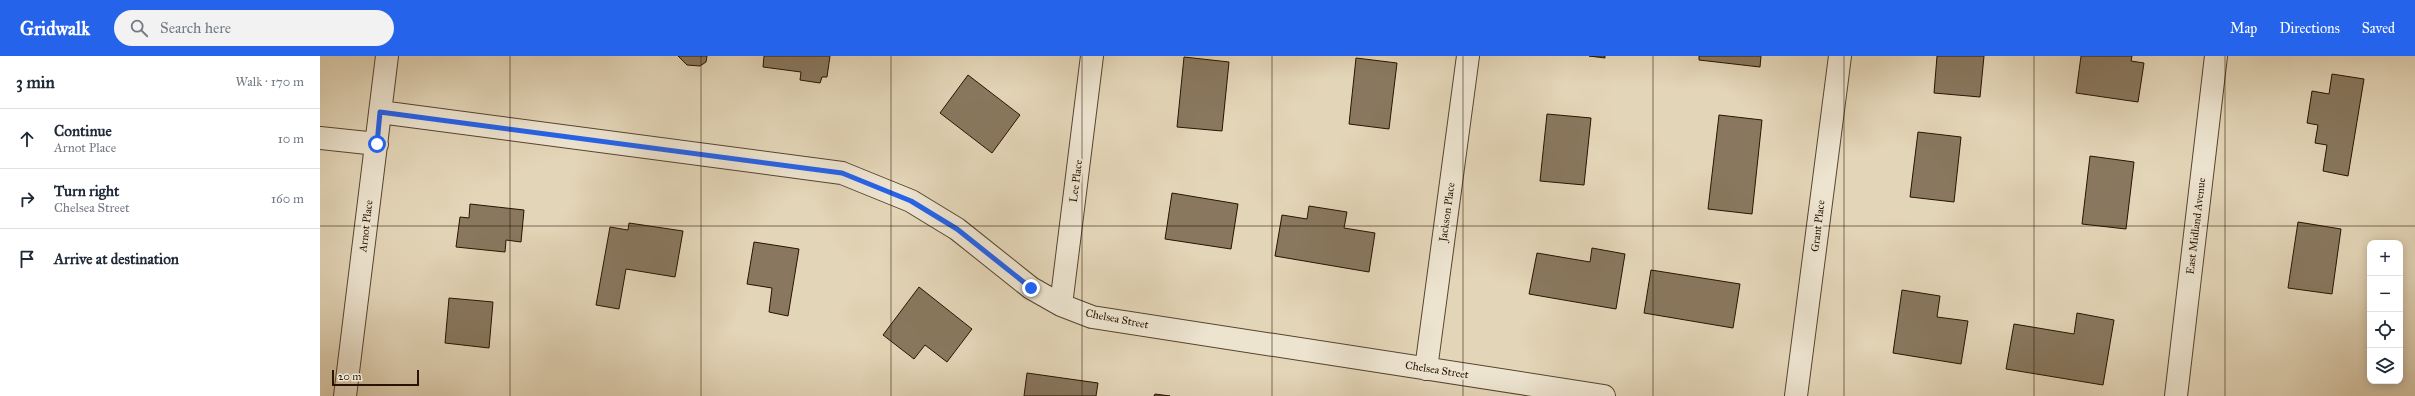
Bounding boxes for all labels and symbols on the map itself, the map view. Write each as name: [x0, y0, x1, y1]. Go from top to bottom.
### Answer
route start: [368, 135, 386, 153]
street label: Lee Place: [1067, 159, 1085, 203]
street label: East Midland Avenue: [2184, 177, 2208, 275]
street label: Jackson Place: [1436, 181, 1459, 244]
street label: Arnot Place: [356, 199, 376, 254]
street label: Grant Place: [1808, 199, 1828, 253]
route end: [1022, 279, 1040, 297]
street label: Chelsea Street: [1084, 307, 1150, 332]
street label: Chelsea Street: [1404, 359, 1470, 381]
scale bar: [332, 368, 419, 387]

